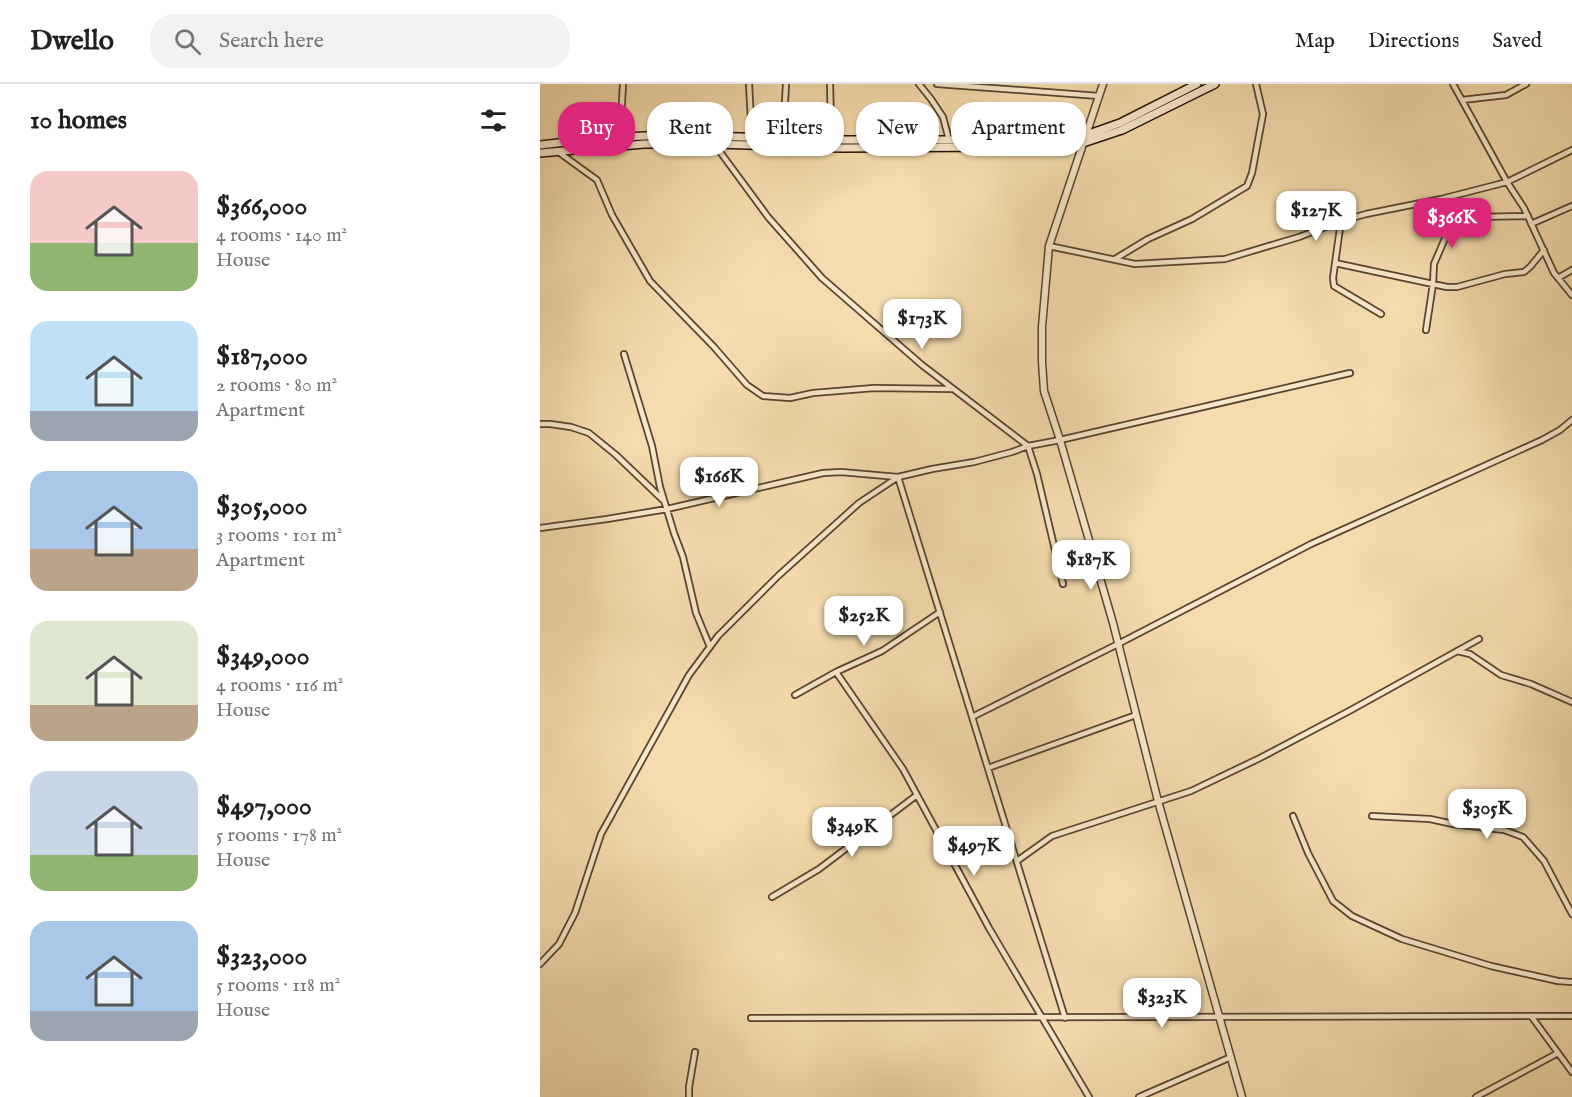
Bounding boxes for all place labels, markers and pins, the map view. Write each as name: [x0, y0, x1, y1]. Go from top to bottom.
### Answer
pin: $127K: [1274, 191, 1358, 242]
pin: $366K: [1410, 198, 1494, 249]
pin: $173K: [880, 299, 964, 350]
pin: $166K: [677, 457, 761, 508]
pin: $187K: [1049, 540, 1133, 591]
pin: $252K: [822, 596, 906, 647]
pin: $305K: [1445, 789, 1529, 840]
pin: $349K: [810, 807, 894, 858]
pin: $497K: [932, 826, 1016, 877]
pin: $323K: [1120, 978, 1204, 1029]

